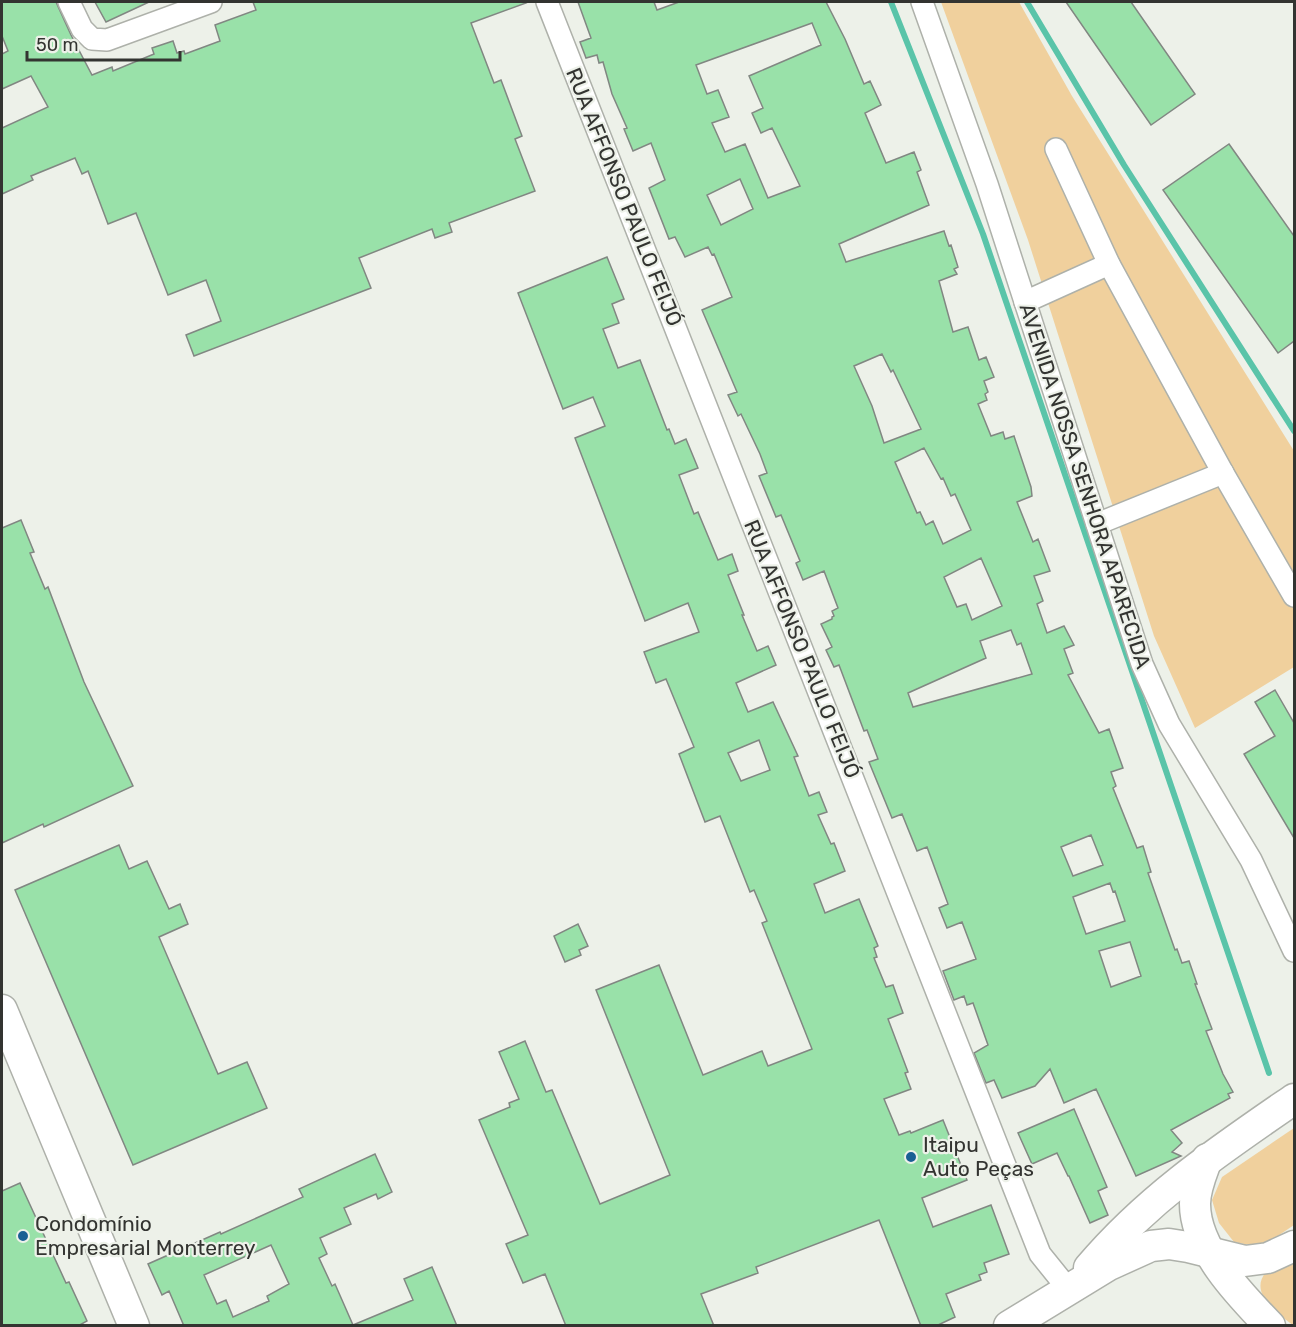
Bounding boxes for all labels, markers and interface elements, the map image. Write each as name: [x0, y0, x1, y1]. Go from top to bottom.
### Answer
scale bar: [27, 24, 180, 62]
text: 50 m: [36, 34, 79, 56]
street label: RUA AFFONSO PAULO FEIJÓ: [561, 64, 688, 330]
street label: AVENIDA NOSSA SENHORA APARECIDA: [1014, 300, 1156, 672]
street label: RUA AFFONSO PAULO FEIJÓ: [739, 516, 866, 782]
place label: Itaipu Auto Peças: [923, 1132, 1034, 1181]
marker: Itaipu Auto Peças: [904, 1150, 918, 1164]
place label: Condomínio Empresarial Monterrey: [35, 1211, 256, 1260]
marker: Condomínio Empresarial Monterrey: [16, 1229, 30, 1243]

